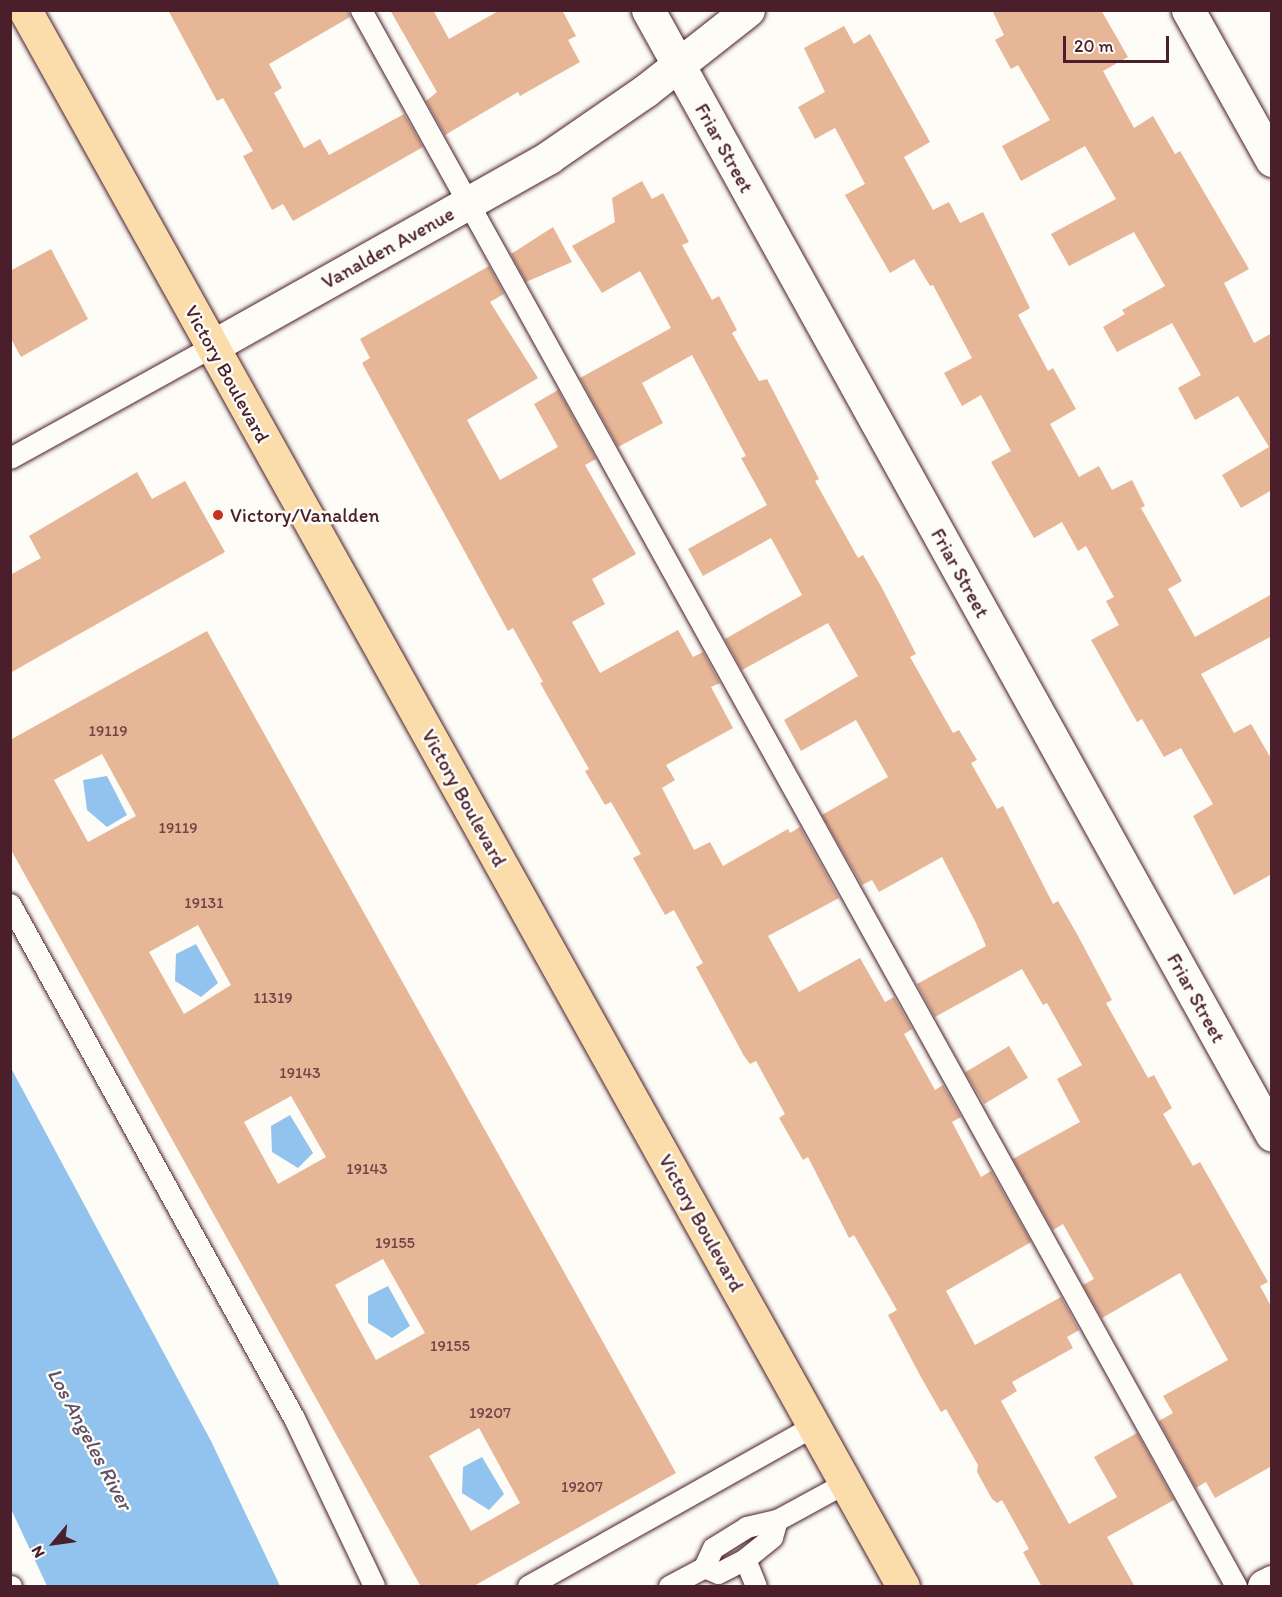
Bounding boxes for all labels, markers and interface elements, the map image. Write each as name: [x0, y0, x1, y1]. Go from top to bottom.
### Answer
scale bar: [1066, 24, 1172, 62]
text: 20 m: [1074, 35, 1114, 57]
street label: Friar Street: [690, 99, 758, 197]
street label: Vanalden Avenue: [318, 202, 458, 294]
street label: Victory Boulevard: [179, 301, 275, 447]
place label: Victory/Vanalden: [230, 503, 380, 527]
marker: Victory/Vanalden: [211, 508, 225, 522]
street label: Friar Street: [926, 524, 994, 622]
house number: 19119: [88, 721, 128, 741]
street label: Victory Boulevard: [416, 725, 512, 871]
house number: 19119: [158, 818, 198, 838]
house number: 19131: [184, 893, 224, 913]
street label: Friar Street: [1162, 949, 1230, 1047]
house number: 11319: [253, 988, 293, 1008]
house number: 19143: [279, 1063, 321, 1083]
street label: Victory Boulevard: [653, 1150, 749, 1296]
house number: 19143: [346, 1159, 388, 1179]
house number: 19155: [375, 1233, 415, 1253]
house number: 19155: [430, 1336, 470, 1356]
water label: Los Angeles River: [42, 1364, 138, 1514]
house number: 19207: [469, 1403, 511, 1423]
house number: 19207: [561, 1477, 603, 1497]
north arrow: [24, 1513, 84, 1573]
text: N: [27, 1543, 49, 1561]

